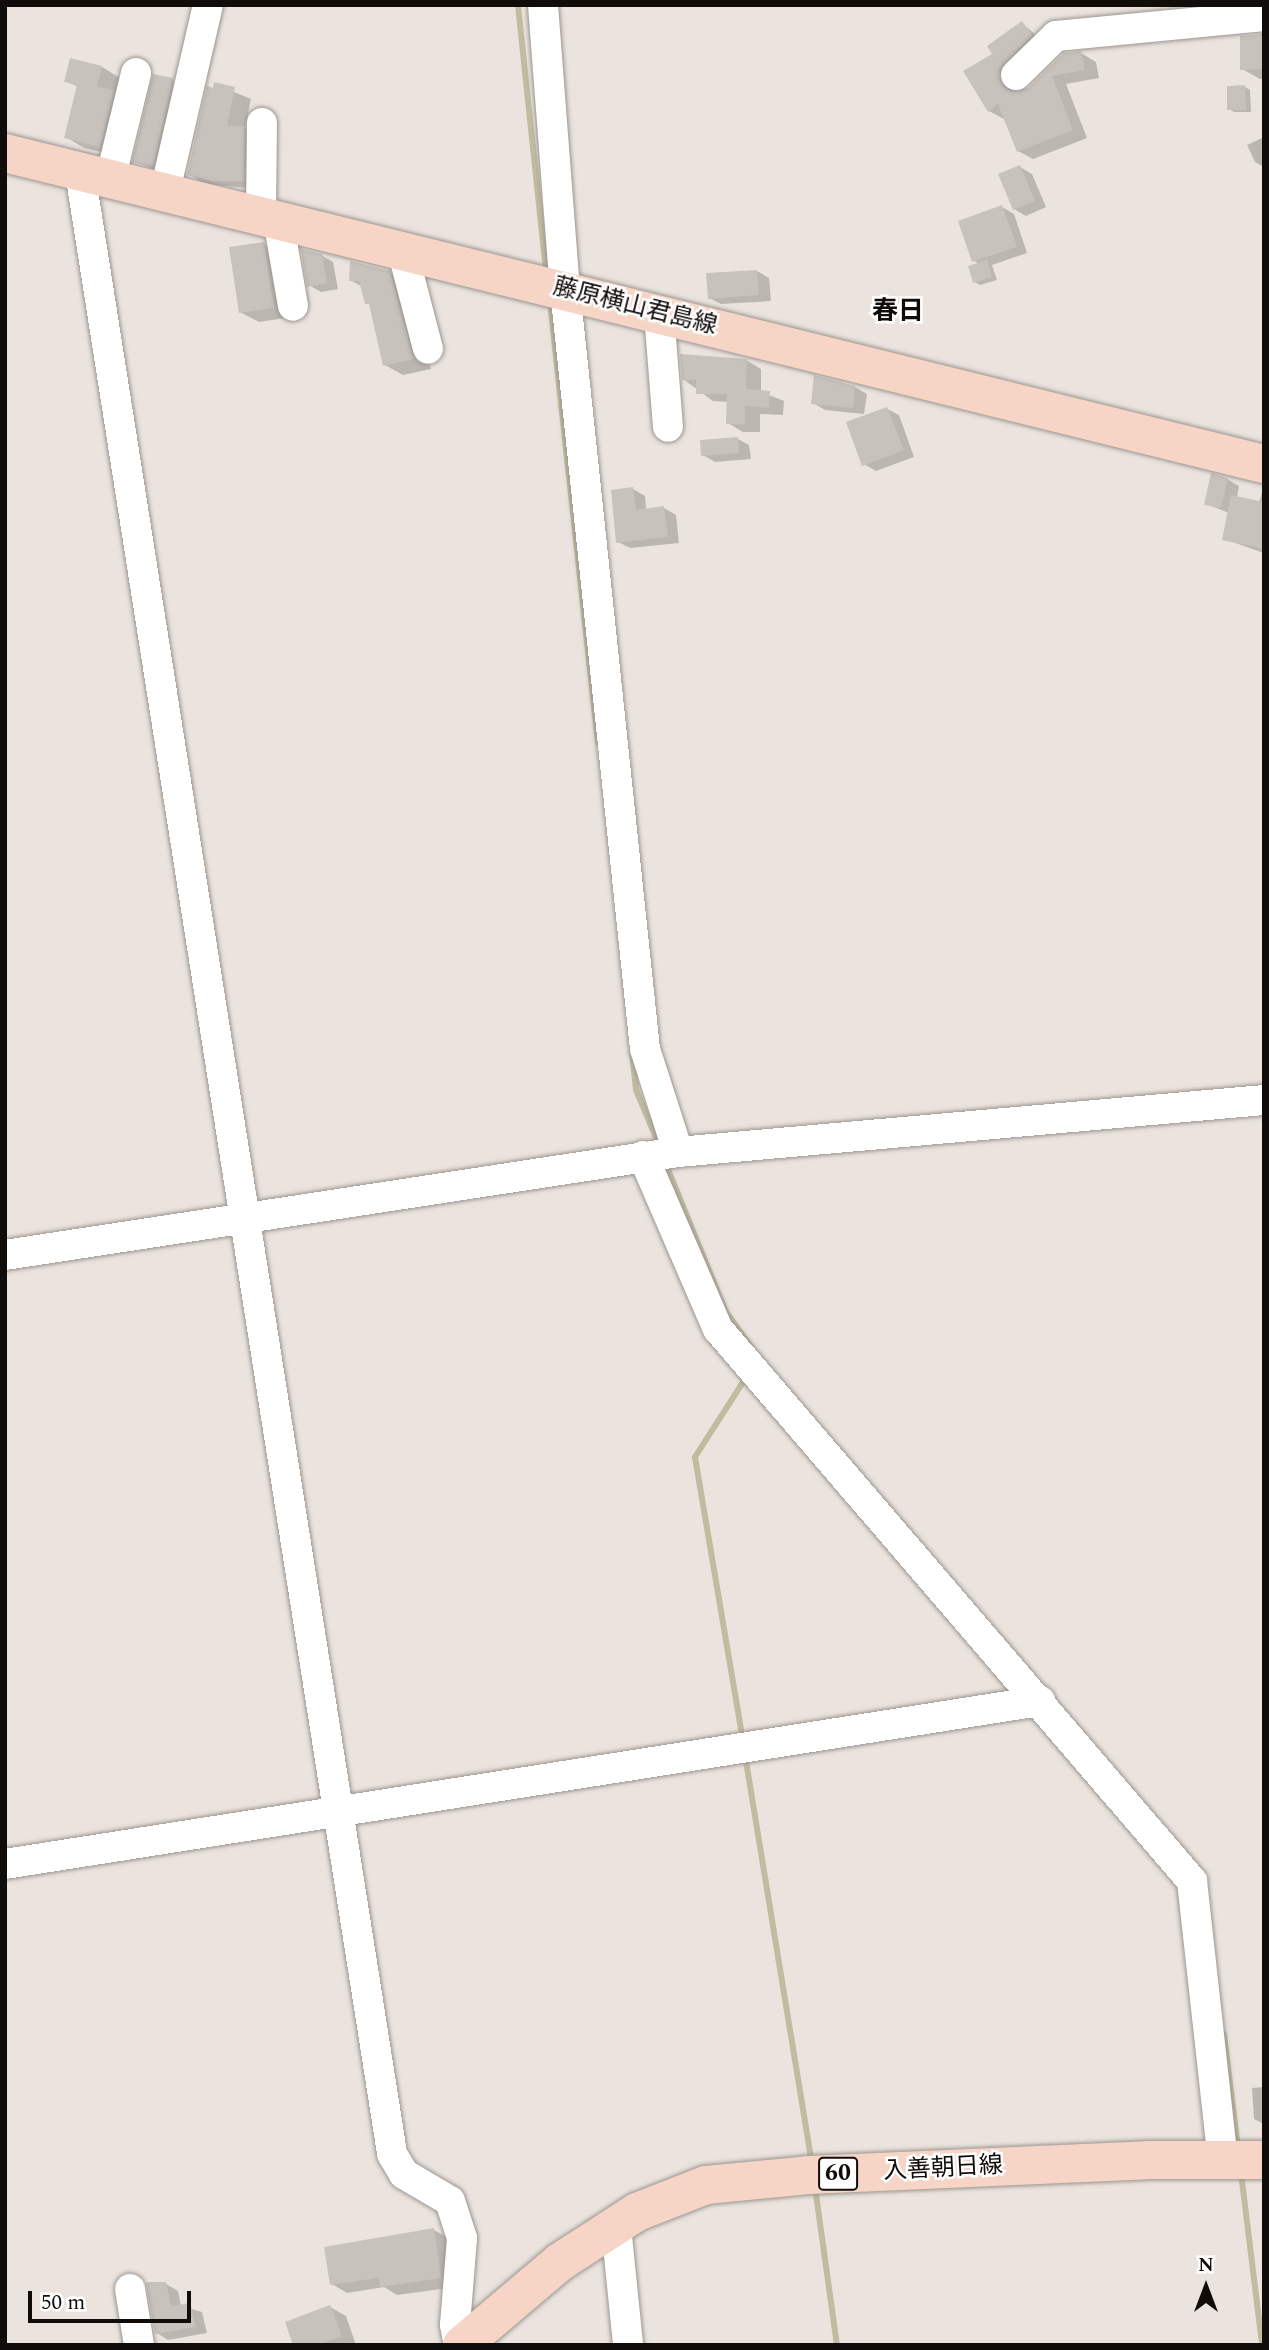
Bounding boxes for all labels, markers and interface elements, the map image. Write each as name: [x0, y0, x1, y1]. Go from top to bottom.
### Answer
street label: 藤原横山君島線: [550, 273, 720, 341]
district label: 春日: [872, 296, 924, 328]
street label: 入善朝日線: [882, 2151, 1004, 2187]
road number: 60: [817, 2154, 859, 2194]
text: N: [1198, 2251, 1214, 2280]
north arrow: [1171, 2252, 1241, 2322]
scale bar: [32, 2276, 194, 2320]
text: 50 m: [41, 2287, 85, 2319]

